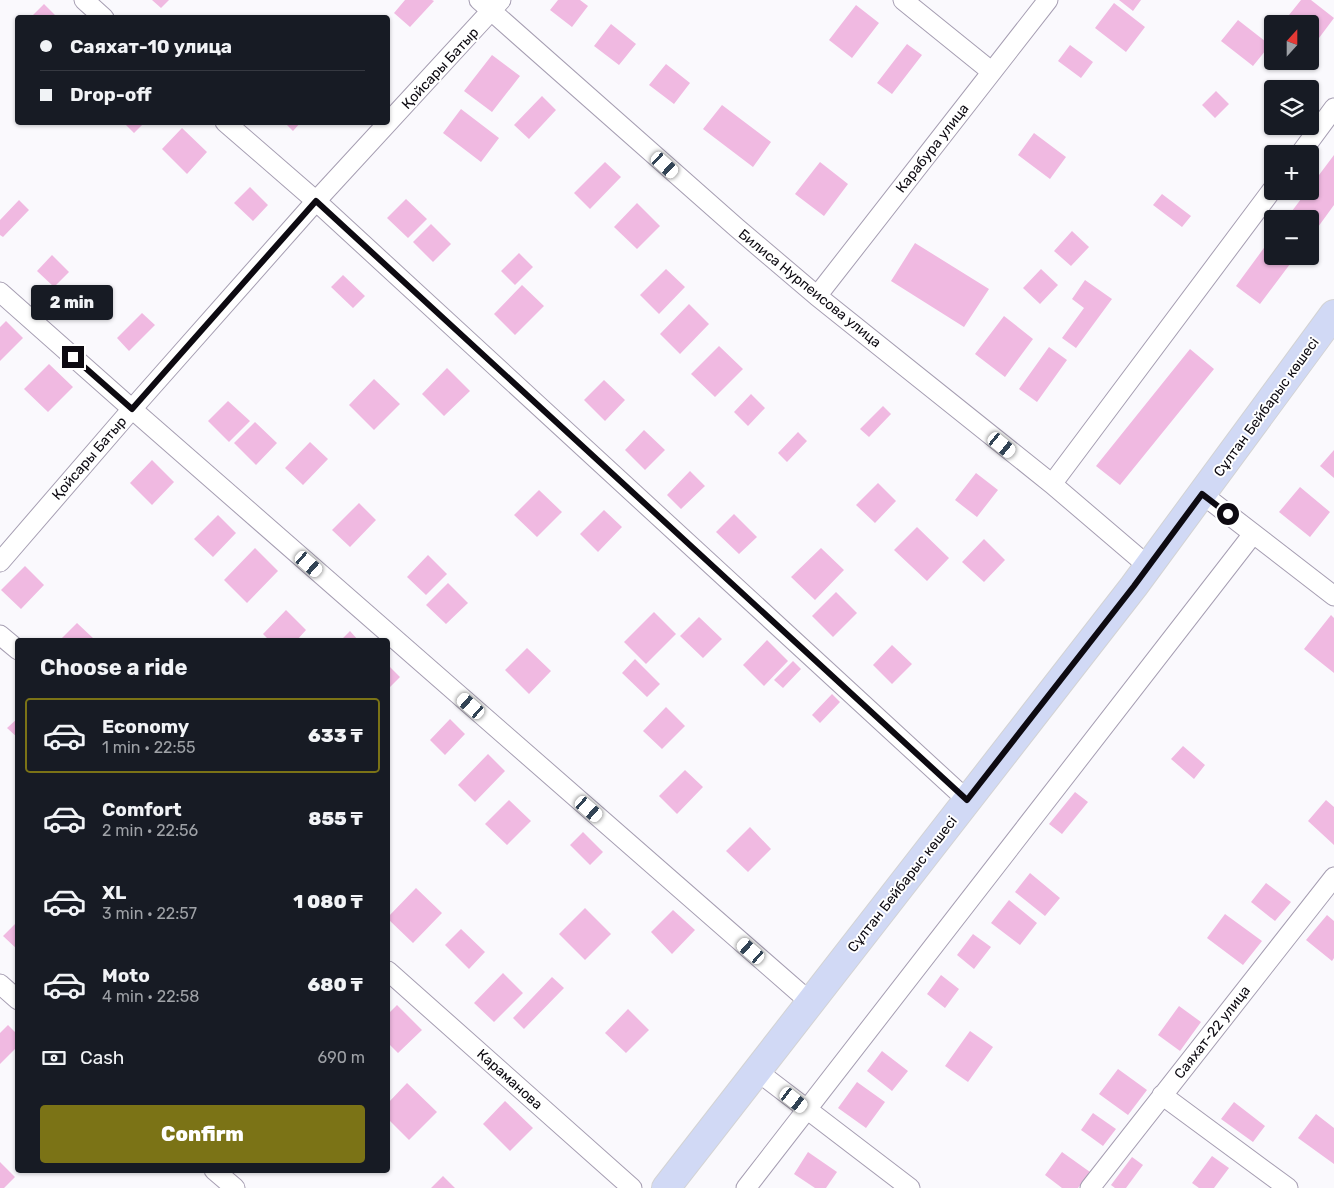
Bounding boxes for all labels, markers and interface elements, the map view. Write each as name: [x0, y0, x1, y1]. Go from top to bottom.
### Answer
north arrow: [1264, 15, 1319, 70]
map controls: [1264, 15, 1319, 265]
street label: Қойсары Батыр: [398, 24, 482, 113]
text: Саяхат-10 улица: [70, 35, 232, 58]
button: layers: [1264, 80, 1319, 135]
text: Drop-off: [70, 83, 152, 106]
street label: Карабура улица: [892, 100, 972, 196]
button: +: [1264, 145, 1319, 200]
car: [648, 149, 681, 181]
button: −: [1264, 210, 1319, 265]
street label: Билиса Нурпеисова улица: [735, 226, 884, 351]
callout: 2 min: [32, 284, 114, 320]
text: 2 min: [50, 293, 94, 312]
street label: Сұлтан Бейбарыс көшесі: [1210, 334, 1323, 480]
route end: [62, 346, 84, 368]
street label: Қойсары Батыр: [48, 413, 130, 504]
car: [985, 430, 1018, 460]
route start: [1217, 503, 1239, 525]
car: [292, 548, 325, 580]
text: Choose a ride: [40, 654, 187, 681]
car: [454, 690, 487, 722]
icon: car: [42, 713, 87, 758]
text: Economy: [102, 715, 189, 738]
text: 633 ₸: [308, 724, 363, 747]
text: 1 min · 22:55: [102, 738, 196, 757]
car: [572, 793, 605, 825]
icon: car: [42, 796, 87, 841]
text: Comfort: [102, 798, 182, 821]
text: 855 ₸: [308, 807, 363, 830]
street label: Сұлтан Бейбарыс көшесі: [844, 813, 961, 956]
text: 2 min · 22:56: [102, 821, 198, 840]
icon: car: [42, 879, 87, 924]
text: XL: [102, 881, 126, 904]
text: 1 080 ₸: [293, 890, 363, 913]
text: 3 min · 22:57: [102, 904, 197, 923]
car: [734, 935, 767, 967]
icon: car: [42, 962, 87, 1007]
text: Moto: [102, 964, 150, 987]
text: 680 ₸: [308, 973, 363, 996]
street label: Саяхат-22 улица: [1171, 982, 1254, 1082]
text: 4 min · 22:58: [102, 987, 199, 1006]
icon: cash: [40, 1044, 68, 1072]
text: Cash: [80, 1046, 124, 1069]
street label: Караманова: [473, 1046, 546, 1113]
text: 690 m: [318, 1048, 365, 1067]
car: [777, 1085, 810, 1115]
button: Confirm: [40, 1105, 365, 1163]

